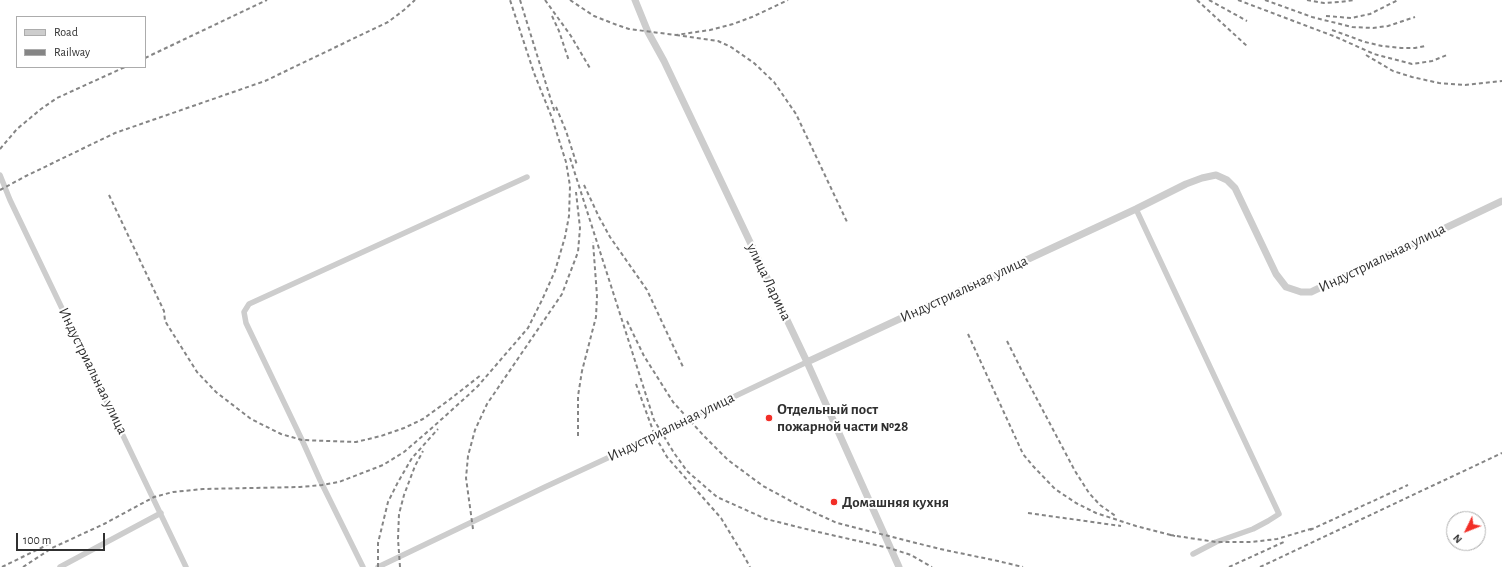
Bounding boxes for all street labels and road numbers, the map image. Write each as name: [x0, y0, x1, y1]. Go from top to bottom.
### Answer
street label: Индустриальная улица: [1316, 219, 1448, 297]
street label: улица Ларина: [743, 240, 795, 324]
street label: Индустриальная улица: [897, 252, 1031, 326]
street label: Индустриальная улица: [54, 305, 132, 437]
street label: Индустриальная улица: [605, 388, 737, 466]

